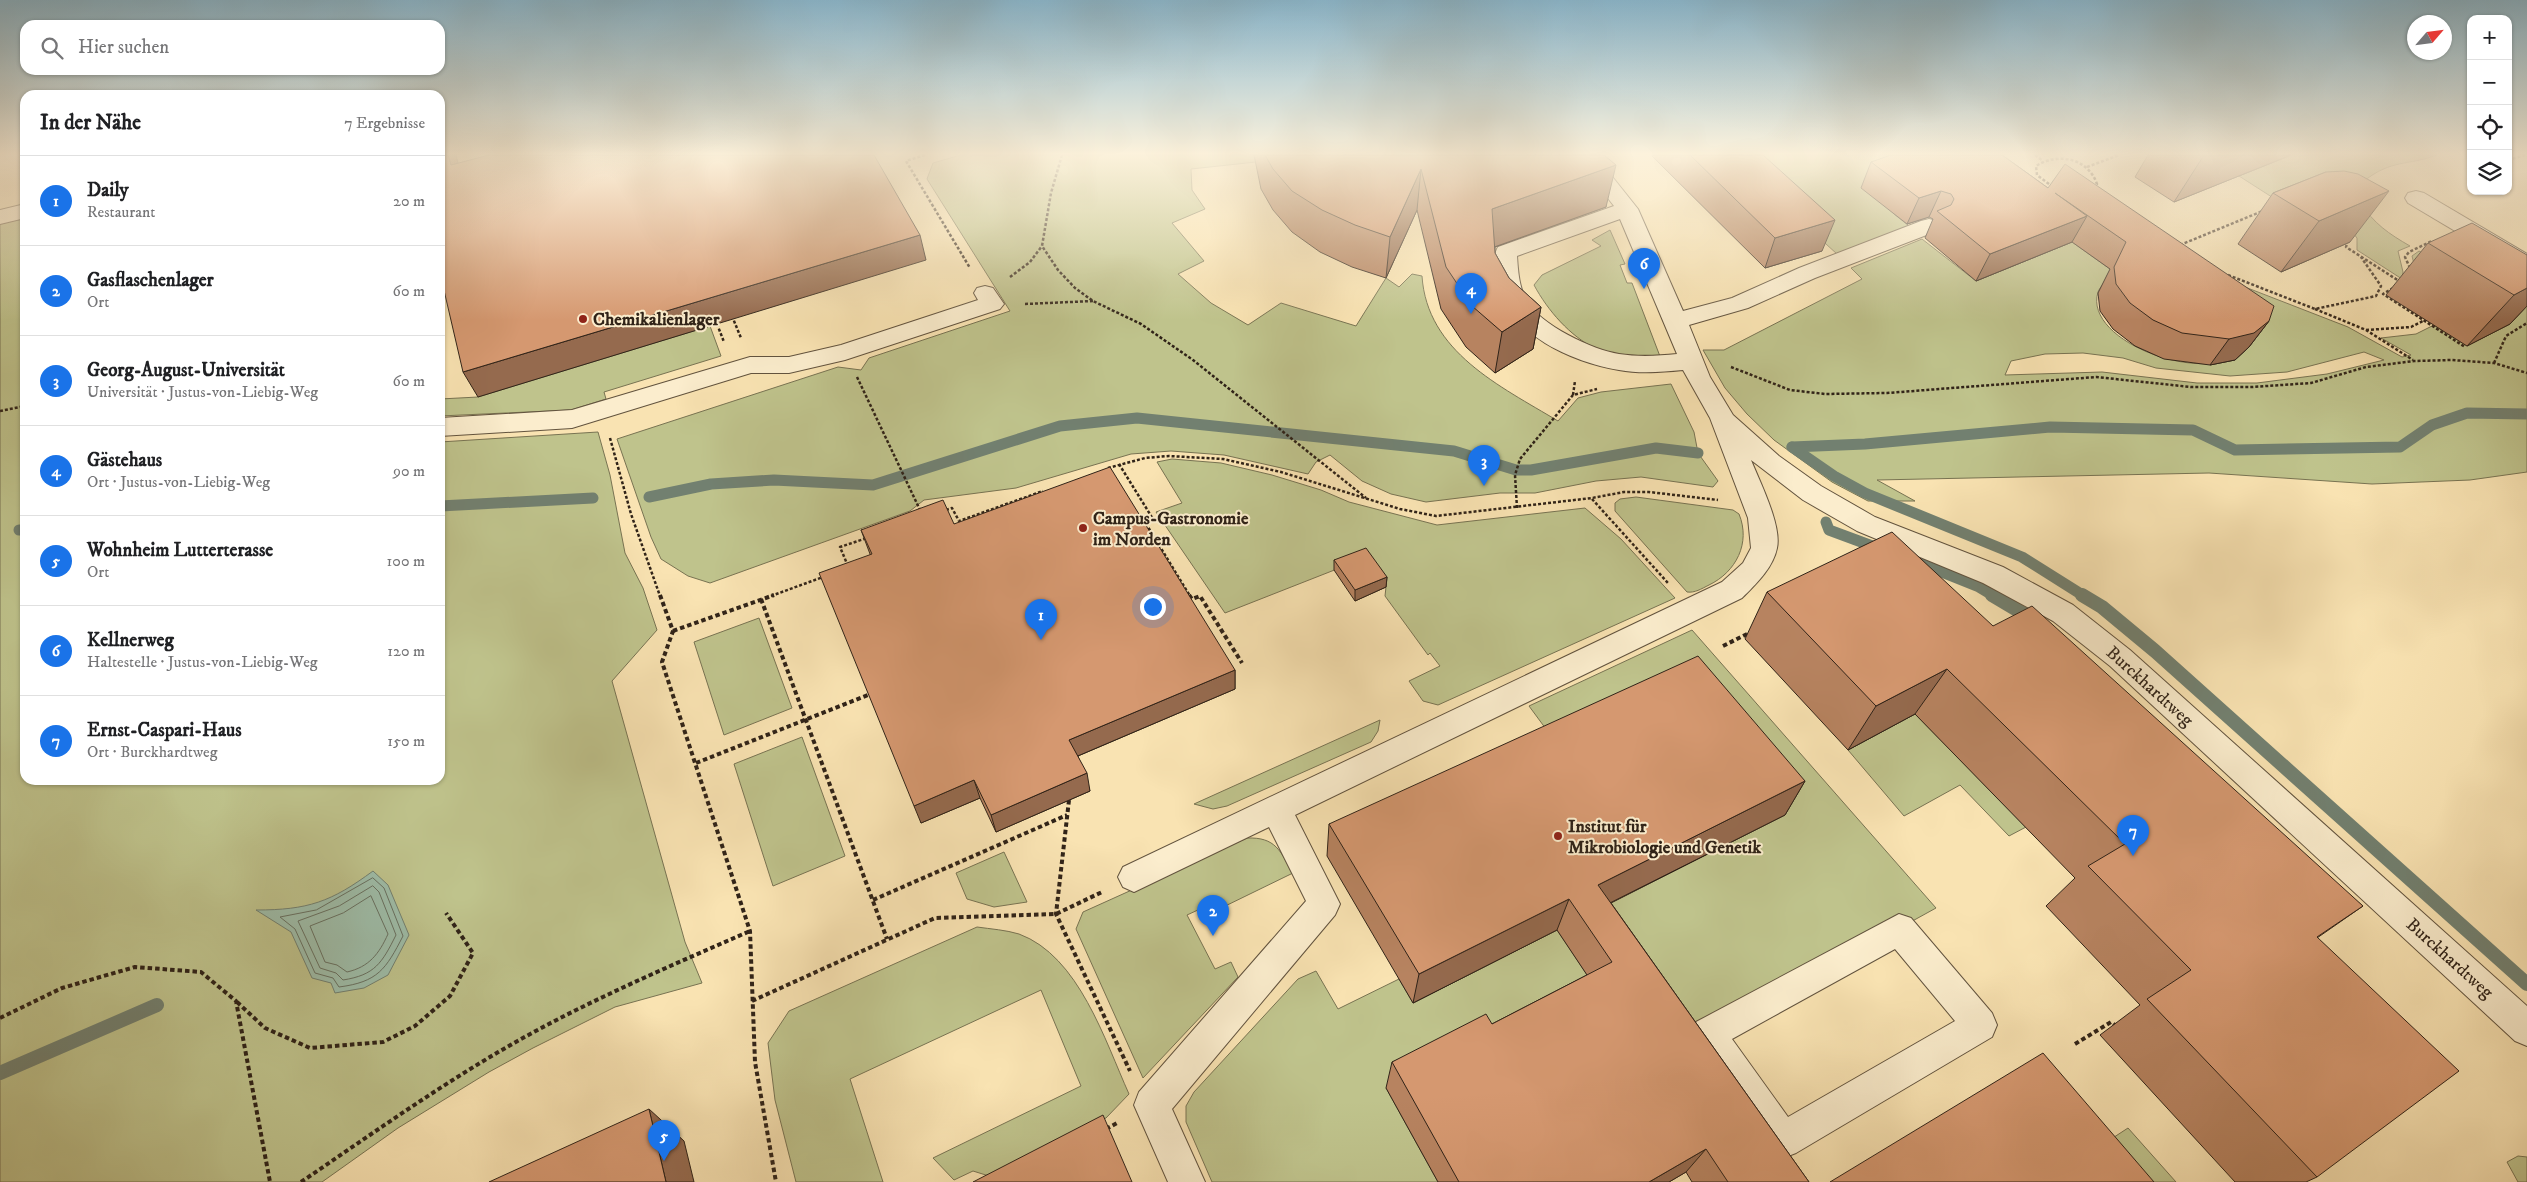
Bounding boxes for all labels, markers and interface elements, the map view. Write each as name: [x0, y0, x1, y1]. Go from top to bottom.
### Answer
north arrow: [2407, 15, 2452, 60]
map controls: [2467, 15, 2512, 195]
button: +: [2467, 15, 2512, 60]
search box: [20, 20, 445, 75]
icon: search: [38, 34, 66, 62]
text: Hier suchen: [78, 36, 169, 59]
button: −: [2467, 60, 2512, 105]
button: locate: [2467, 105, 2512, 150]
text: In der Nähe: [40, 110, 141, 136]
text: 7 Ergebnisse: [344, 113, 425, 133]
button: layers: [2467, 150, 2512, 195]
text: Daily: [87, 179, 129, 202]
text: 1: [53, 191, 59, 211]
text: 20 m: [393, 191, 425, 211]
text: Restaurant: [87, 202, 155, 222]
pin: 6: [1628, 248, 1660, 289]
text: Gasflaschenlager: [87, 269, 214, 292]
pin: 4: [1455, 273, 1487, 314]
text: 2: [52, 281, 60, 301]
text: 60 m: [393, 281, 425, 301]
text: Ort: [87, 292, 109, 312]
place label: Chemikalienlager: [593, 309, 720, 331]
marker: Chemikalienlager: [577, 313, 589, 325]
text: Georg-August-Universität: [87, 359, 285, 382]
text: 3: [53, 371, 59, 391]
text: 60 m: [393, 371, 425, 391]
text: Universität · Justus-von-Liebig-Weg: [87, 382, 318, 402]
pin: 3: [1468, 445, 1500, 486]
text: Gästehaus: [87, 449, 162, 472]
text: 4: [51, 461, 61, 481]
text: 90 m: [393, 461, 425, 481]
text: Ort · Justus-von-Liebig-Weg: [87, 472, 270, 492]
place label: Campus-Gastronomie im Norden: [1093, 508, 1249, 551]
marker: Campus-Gastronomie im Norden: [1077, 522, 1089, 534]
text: Wohnheim Lutterterasse: [87, 539, 273, 562]
text: 5: [52, 551, 60, 571]
text: 100 m: [387, 551, 425, 571]
text: Ort: [87, 562, 109, 582]
your location: [1140, 594, 1166, 620]
pin: 1: [1025, 599, 1057, 640]
text: Kellnerweg: [87, 629, 174, 652]
text: 6: [52, 641, 60, 661]
text: 120 m: [387, 641, 425, 661]
street label: Burckhardtweg: [2101, 642, 2198, 732]
text: Haltestelle · Justus-von-Liebig-Weg: [87, 652, 318, 672]
text: Ernst-Caspari-Haus: [87, 719, 241, 742]
text: 7: [52, 731, 60, 751]
text: 150 m: [387, 731, 425, 751]
text: Ort · Burckhardtweg: [87, 742, 218, 762]
pin: 7: [2117, 815, 2149, 856]
place label: Institut für Mikrobiologie und Genetik: [1568, 816, 1762, 859]
marker: Institut für Mikrobiologie und Genetik: [1552, 830, 1564, 842]
pin: 2: [1197, 895, 1229, 936]
street label: Burckhardtweg: [2401, 914, 2498, 1004]
pin: 5: [648, 1120, 680, 1161]

